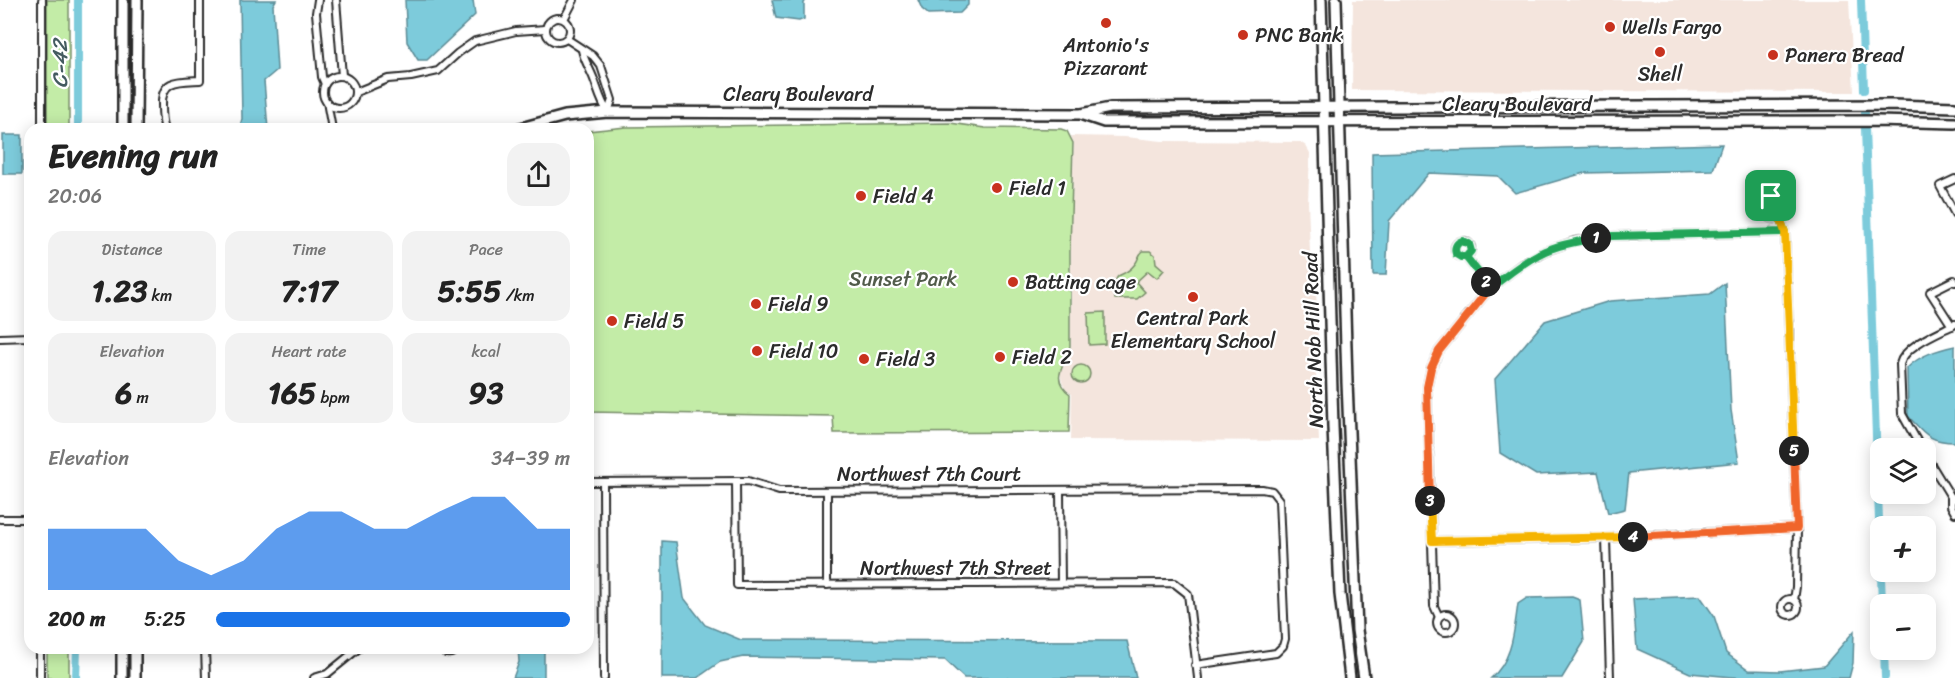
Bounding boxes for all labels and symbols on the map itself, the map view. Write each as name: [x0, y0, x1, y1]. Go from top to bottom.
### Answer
place label: Wells Fargo: [1622, 10, 1722, 45]
marker: Antonio's Pizzarant: [1099, 16, 1113, 30]
place label: PNC Bank: [1255, 18, 1343, 53]
marker: Wells Fargo: [1603, 20, 1617, 34]
place label: Antonio's Pizzarant: [1062, 28, 1150, 86]
marker: PNC Bank: [1236, 28, 1250, 42]
water label: C-42: [41, 37, 79, 88]
place label: Panera Bread: [1785, 38, 1905, 73]
marker: Shell: [1653, 45, 1667, 59]
marker: Panera Bread: [1766, 48, 1780, 62]
place label: Shell: [1638, 57, 1683, 92]
street label: Cleary Boulevard: [723, 77, 874, 112]
street label: Cleary Boulevard: [1442, 87, 1593, 122]
pin: [1745, 170, 1796, 221]
place label: Field 1: [1009, 171, 1066, 206]
place label: Field 4: [873, 179, 934, 214]
marker: Field 1: [990, 181, 1004, 195]
marker: Field 4: [854, 189, 868, 203]
pin: 1: [1581, 223, 1611, 253]
street label: North Nob Hill Road: [1293, 250, 1334, 429]
park label: Sunset Park: [849, 262, 957, 297]
place label: Batting cage: [1025, 265, 1136, 300]
pin: 2: [1471, 267, 1501, 297]
marker: Batting cage: [1006, 275, 1020, 289]
place label: Field 9: [768, 287, 828, 322]
marker: Central Park Elementary School: [1186, 290, 1200, 304]
marker: Field 9: [749, 297, 763, 311]
place label: Central Park Elementary School: [1110, 301, 1276, 359]
place label: Field 5: [624, 304, 684, 339]
marker: Field 5: [605, 314, 619, 328]
place label: Field 10: [769, 334, 838, 369]
place label: Field 2: [1012, 340, 1072, 375]
place label: Field 3: [876, 342, 935, 377]
marker: Field 10: [750, 344, 764, 358]
marker: Field 2: [993, 350, 1007, 364]
marker: Field 3: [857, 352, 871, 366]
pin: 5: [1779, 436, 1809, 466]
street label: Northwest 7th Court: [837, 457, 1021, 492]
pin: 3: [1415, 486, 1445, 516]
pin: 4: [1618, 522, 1648, 552]
street label: Northwest 7th Street: [860, 551, 1052, 586]

